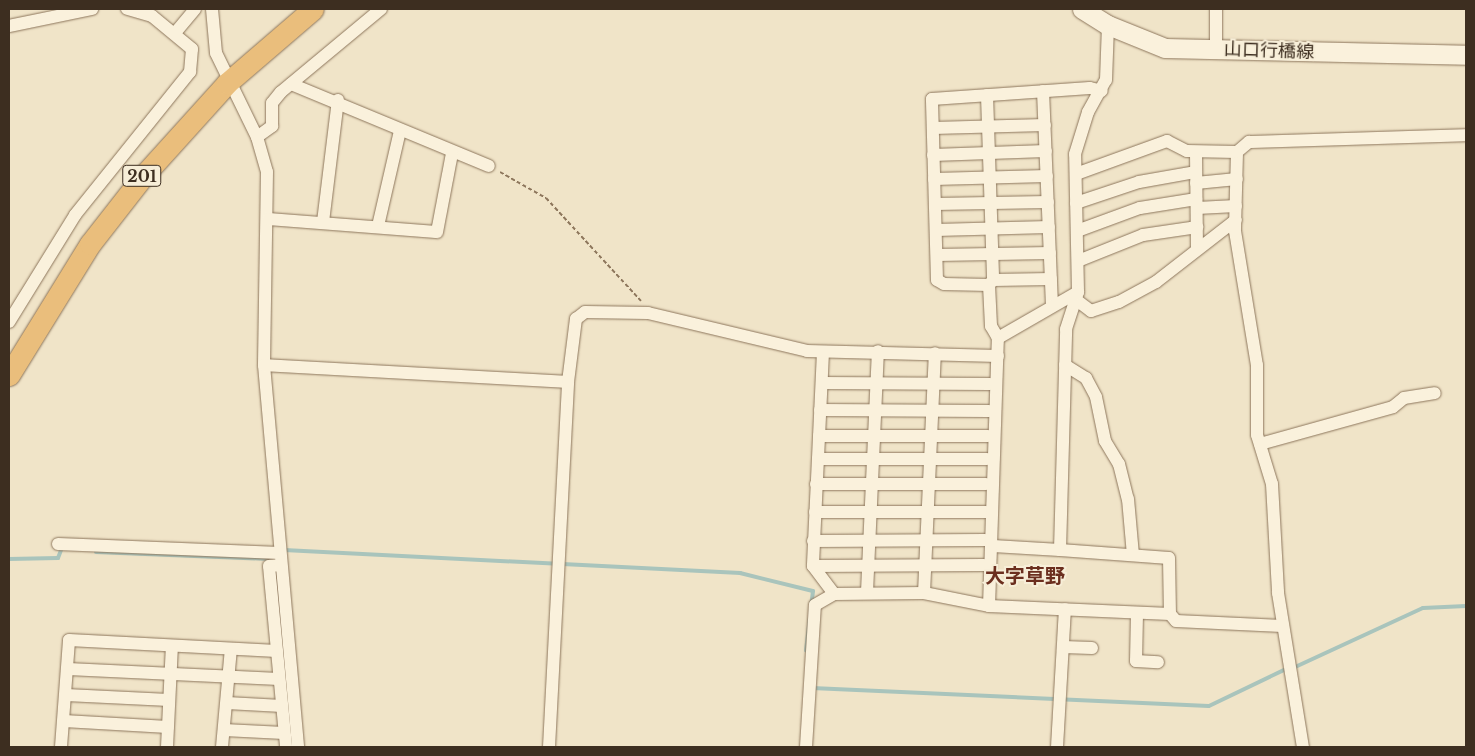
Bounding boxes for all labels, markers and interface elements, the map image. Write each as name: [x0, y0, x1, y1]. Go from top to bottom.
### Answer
street label: 山口行橋線: [1224, 39, 1314, 63]
road number: 201: [122, 162, 162, 190]
district label: 大字草野: [985, 564, 1065, 588]

